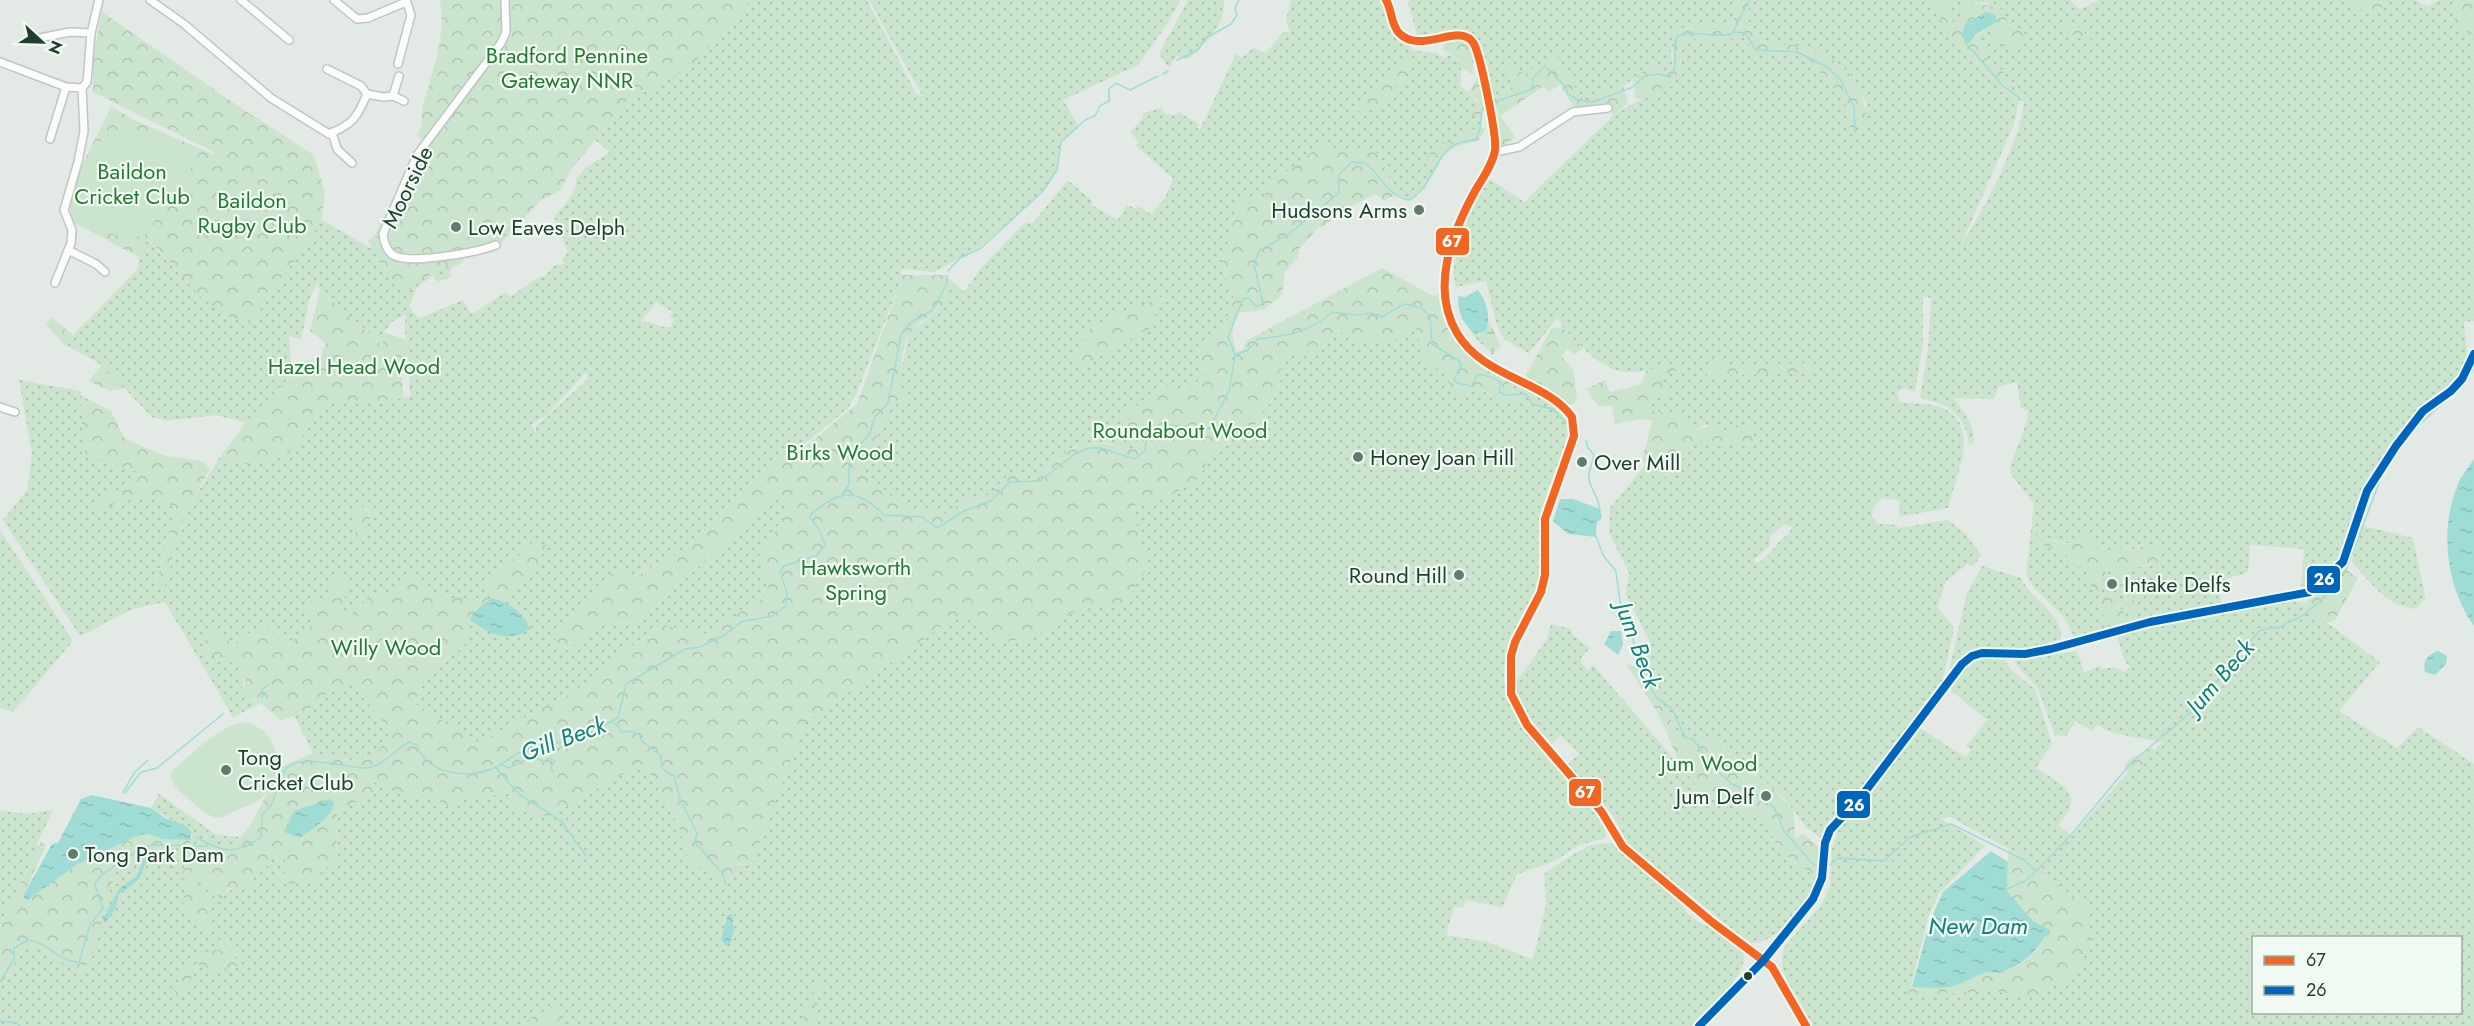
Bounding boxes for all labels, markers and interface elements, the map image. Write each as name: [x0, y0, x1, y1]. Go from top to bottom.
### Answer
north arrow: [12, 12, 72, 72]
text: N: [42, 37, 68, 58]
park label: Bradford Pennine Gateway NNR: [486, 39, 648, 96]
street label: Moorside: [373, 141, 441, 233]
park label: Baildon Cricket Club: [74, 155, 190, 212]
park label: Baildon Rugby Club: [197, 184, 307, 241]
place label: Hudsons Arms: [1271, 194, 1407, 226]
marker: Hudsons Arms: [1412, 203, 1426, 217]
place label: Low Eaves Delph: [468, 211, 625, 243]
marker: Low Eaves Delph: [449, 220, 463, 234]
line badge: 67: [1435, 227, 1470, 256]
text: 67: [1442, 230, 1463, 253]
park label: Hazel Head Wood: [268, 350, 440, 382]
park label: Roundabout Wood: [1092, 414, 1268, 446]
park label: Birks Wood: [786, 436, 894, 468]
place label: Honey Joan Hill: [1370, 441, 1514, 473]
place label: Over Mill: [1594, 446, 1680, 478]
marker: Honey Joan Hill: [1351, 450, 1365, 464]
marker: Over Mill: [1575, 455, 1589, 469]
park label: Hawksworth Spring: [801, 551, 911, 608]
place label: Round Hill: [1349, 559, 1447, 591]
line badge: 26: [2306, 565, 2341, 594]
marker: Round Hill: [1452, 568, 1466, 582]
place label: Intake Delfs: [2124, 568, 2231, 600]
text: 26: [2313, 568, 2335, 591]
marker: Intake Delfs: [2105, 577, 2119, 591]
water label: Jum Beck: [1605, 593, 1671, 695]
water label: Jum Beck: [2174, 630, 2263, 725]
park label: Willy Wood: [331, 631, 441, 663]
water label: Gill Beck: [515, 706, 612, 770]
place label: Tong Cricket Club: [238, 741, 354, 798]
park label: Jum Wood: [1657, 747, 1758, 779]
marker: Tong Cricket Club: [219, 763, 233, 777]
line badge: 67: [1568, 778, 1602, 807]
place label: Jum Delf: [1673, 780, 1755, 812]
text: 67: [1575, 781, 1596, 804]
marker: Jum Delf: [1759, 789, 1773, 803]
line badge: 26: [1836, 790, 1871, 819]
text: 26: [1843, 794, 1865, 817]
place label: Tong Park Dam: [85, 838, 224, 870]
marker: Tong Park Dam: [66, 847, 80, 861]
water label: New Dam: [1928, 908, 2028, 943]
legend: [2252, 936, 2462, 1014]
text: 67: [2306, 947, 2326, 973]
unlabelled marker: [1742, 970, 1754, 982]
text: 26: [2306, 977, 2327, 1003]

